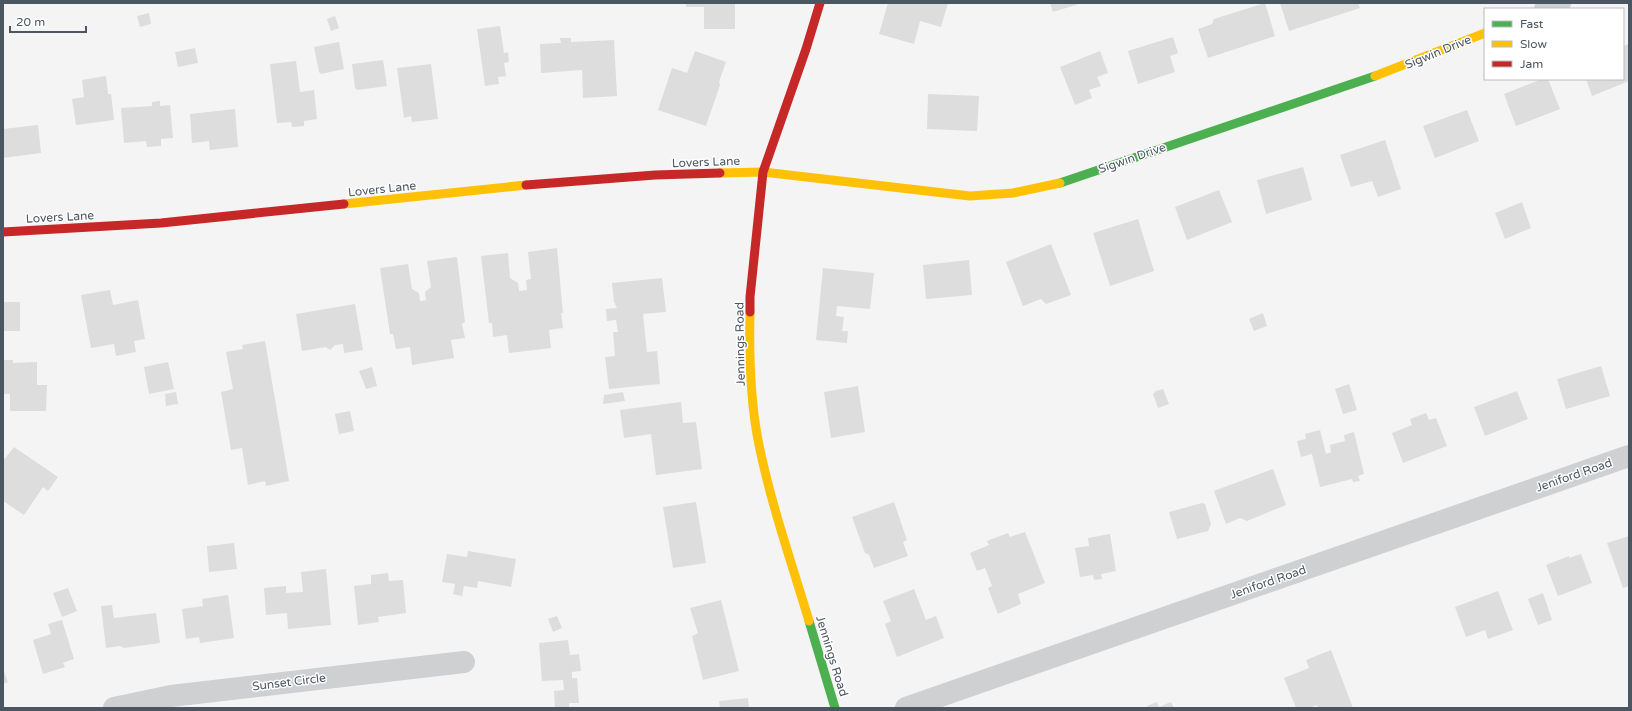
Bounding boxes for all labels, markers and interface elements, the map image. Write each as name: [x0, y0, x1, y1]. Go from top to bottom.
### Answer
scale bar: [10, 8, 86, 34]
legend: [1484, 8, 1624, 80]
text: 20 m: [16, 15, 45, 29]
text: Fast: [1520, 17, 1544, 31]
street label: Sigwin Drive: [1403, 32, 1473, 72]
text: Slow: [1520, 37, 1547, 51]
text: Jam: [1520, 57, 1543, 71]
street label: Sigwin Drive: [1096, 140, 1168, 176]
street label: Lovers Lane: [672, 154, 741, 170]
street label: Lovers Lane: [347, 178, 417, 200]
street label: Lovers Lane: [25, 208, 95, 226]
street label: Jennings Road: [732, 302, 748, 386]
street label: Jeniford Road: [1534, 455, 1614, 495]
street label: Jeniford Road: [1228, 562, 1308, 602]
street label: Jennings Road: [813, 614, 851, 698]
street label: Sunset Circle: [251, 671, 327, 693]

